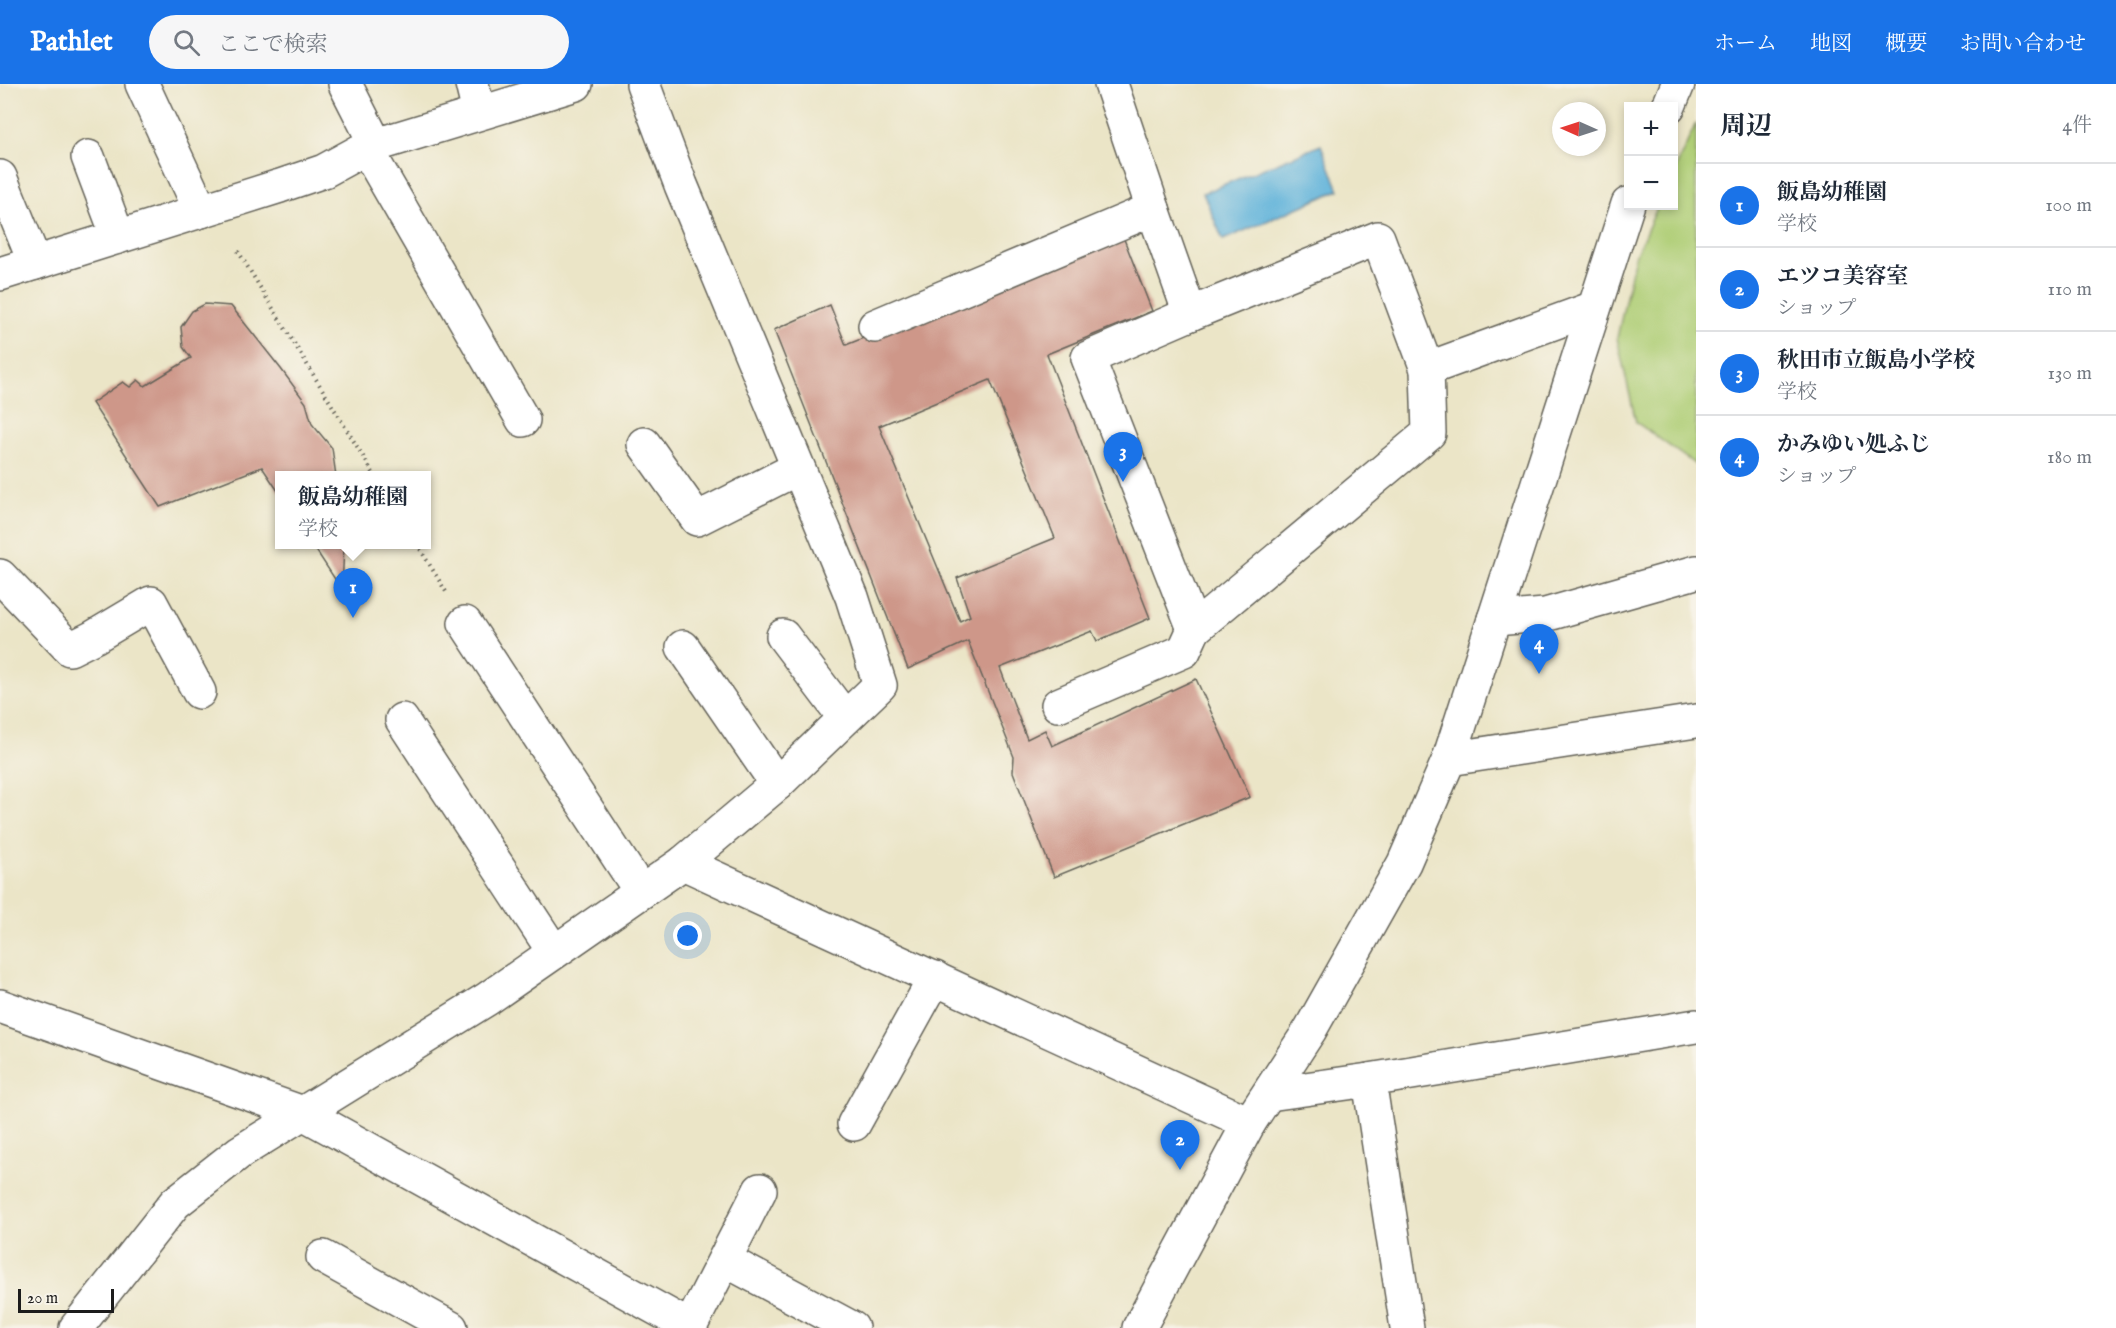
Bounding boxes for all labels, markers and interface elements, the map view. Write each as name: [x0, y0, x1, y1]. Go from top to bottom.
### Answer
search box: [149, 15, 569, 69]
text: Pathlet: [30, 25, 113, 60]
icon: search: [170, 26, 203, 59]
text: ここで検索: [218, 31, 328, 59]
text: ホーム: [1714, 31, 1777, 58]
text: 地図: [1810, 31, 1852, 58]
text: 概要: [1885, 31, 1927, 58]
text: お問い合わせ: [1960, 31, 2086, 58]
north arrow: [1552, 102, 1606, 156]
map controls: [1624, 102, 1678, 210]
button: +: [1624, 102, 1678, 156]
text: 周辺: [1720, 110, 1772, 143]
text: 4件: [2062, 113, 2092, 138]
button: −: [1624, 156, 1678, 210]
text: 飯島幼稚園: [1777, 179, 1887, 207]
text: 1: [1736, 193, 1743, 218]
text: 100 m: [2045, 193, 2092, 218]
text: 学校: [1777, 212, 1817, 237]
text: エツコ美容室: [1777, 263, 1909, 291]
text: 2: [1735, 277, 1744, 302]
text: 110 m: [2048, 277, 2092, 302]
text: ショップ: [1777, 296, 1857, 321]
text: 秋田市立飯島小学校: [1777, 347, 1975, 375]
text: 3: [1736, 361, 1743, 386]
text: 130 m: [2047, 361, 2092, 386]
text: 学校: [1777, 380, 1817, 405]
text: かみゆい処ふじ: [1777, 431, 1931, 459]
pin: 3: [1104, 432, 1142, 482]
text: 4: [1735, 445, 1744, 470]
text: 180 m: [2047, 445, 2092, 470]
text: ショップ: [1777, 464, 1857, 489]
popup: [275, 471, 431, 549]
text: 飯島幼稚園: [298, 484, 408, 512]
text: 学校: [298, 517, 338, 542]
pin: 1: [334, 568, 372, 618]
pin: 4: [1520, 624, 1558, 674]
your location: [673, 921, 702, 950]
pin: 2: [1160, 1120, 1200, 1170]
scale bar: [18, 1286, 114, 1314]
text: 20 m: [27, 1289, 58, 1309]

